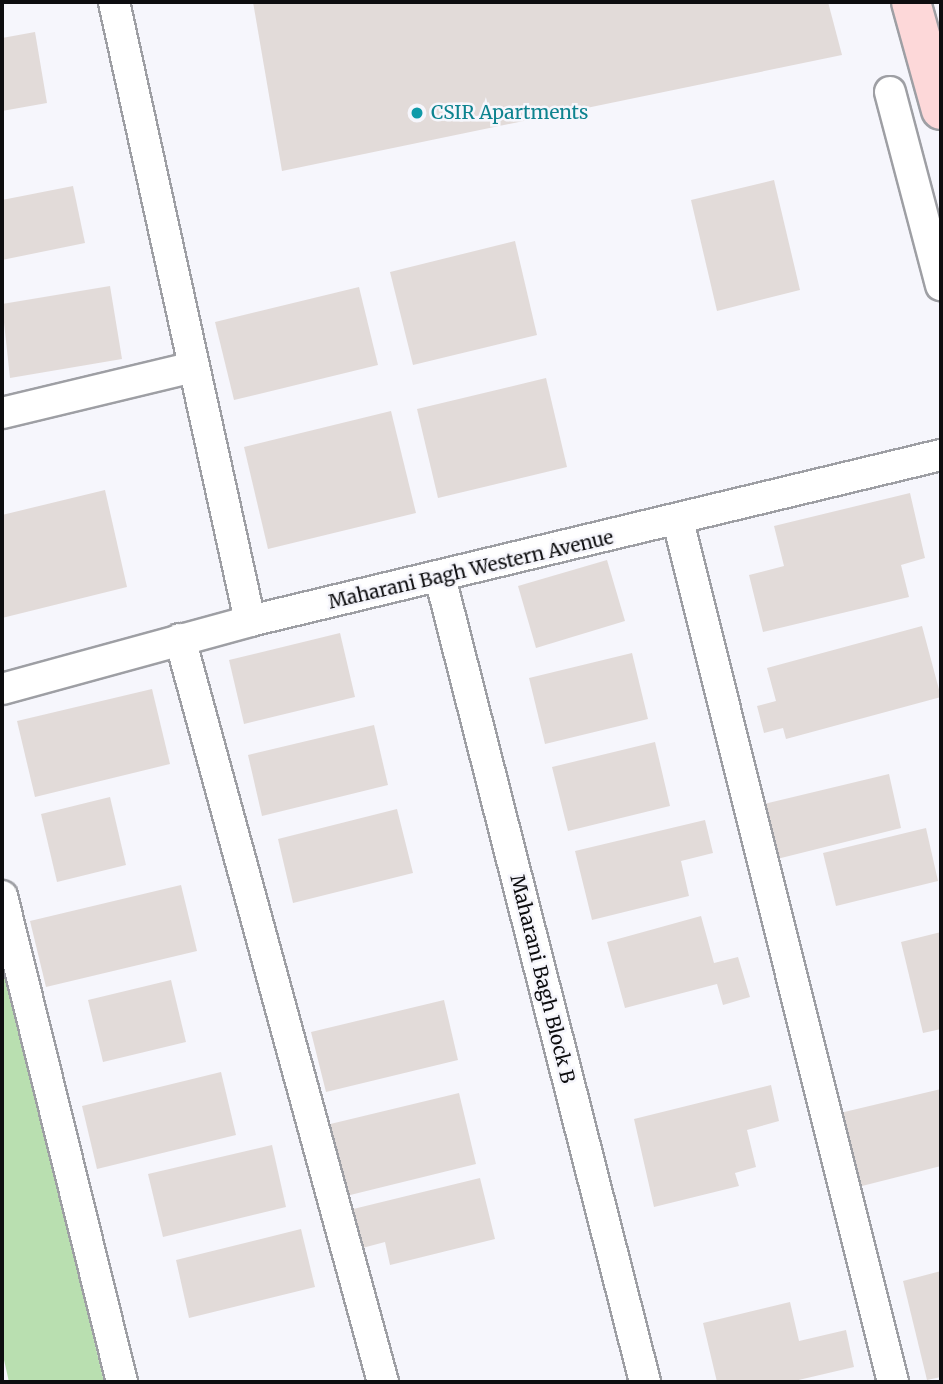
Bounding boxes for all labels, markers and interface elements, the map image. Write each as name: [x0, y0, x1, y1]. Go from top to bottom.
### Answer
place label: CSIR Apartments: [431, 102, 588, 124]
marker: CSIR Apartments: [409, 105, 425, 121]
street label: Maharani Bagh Western Avenue: [326, 526, 616, 614]
street label: Maharani Bagh Block B: [505, 872, 579, 1086]

